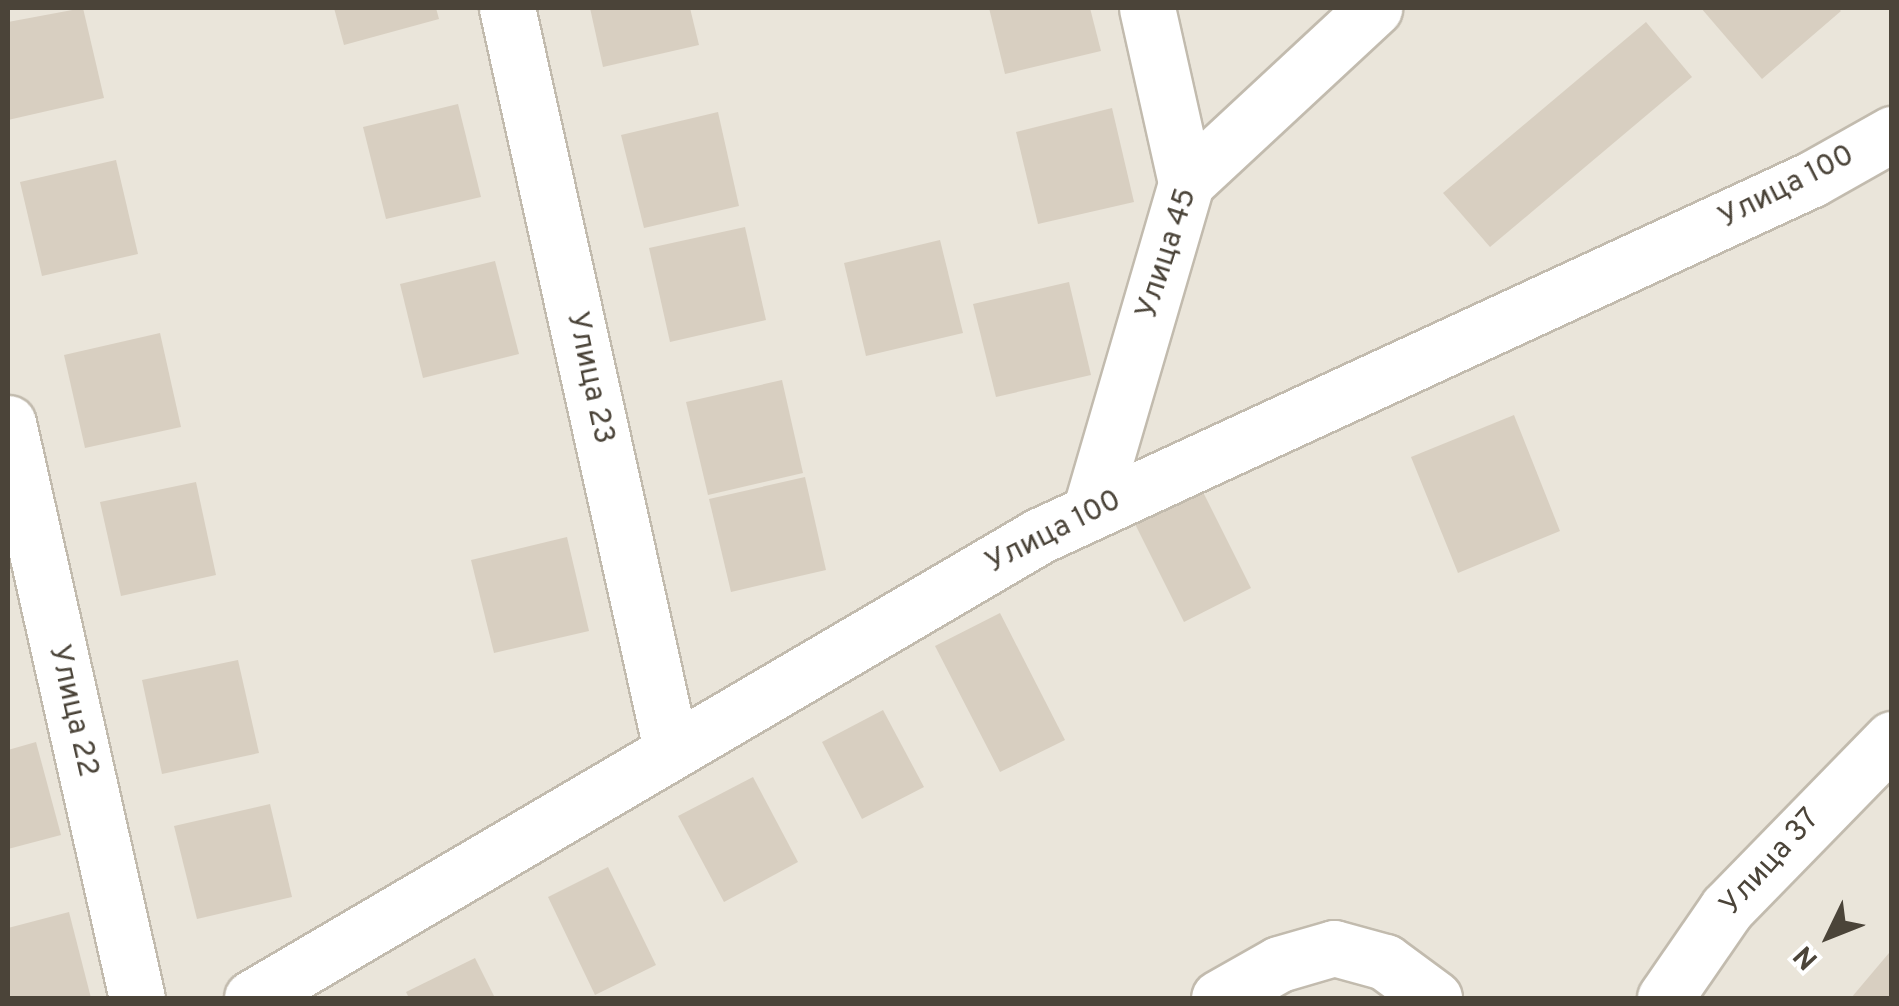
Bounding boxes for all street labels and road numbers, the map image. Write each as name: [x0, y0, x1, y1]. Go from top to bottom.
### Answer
street label: Улица 100: [1713, 139, 1861, 237]
street label: Улица 45: [1130, 184, 1206, 324]
street label: Улица 23: [557, 309, 621, 447]
street label: Улица 100: [980, 484, 1128, 582]
street label: Улица 22: [39, 641, 105, 781]
street label: Улица 37: [1714, 802, 1828, 924]

